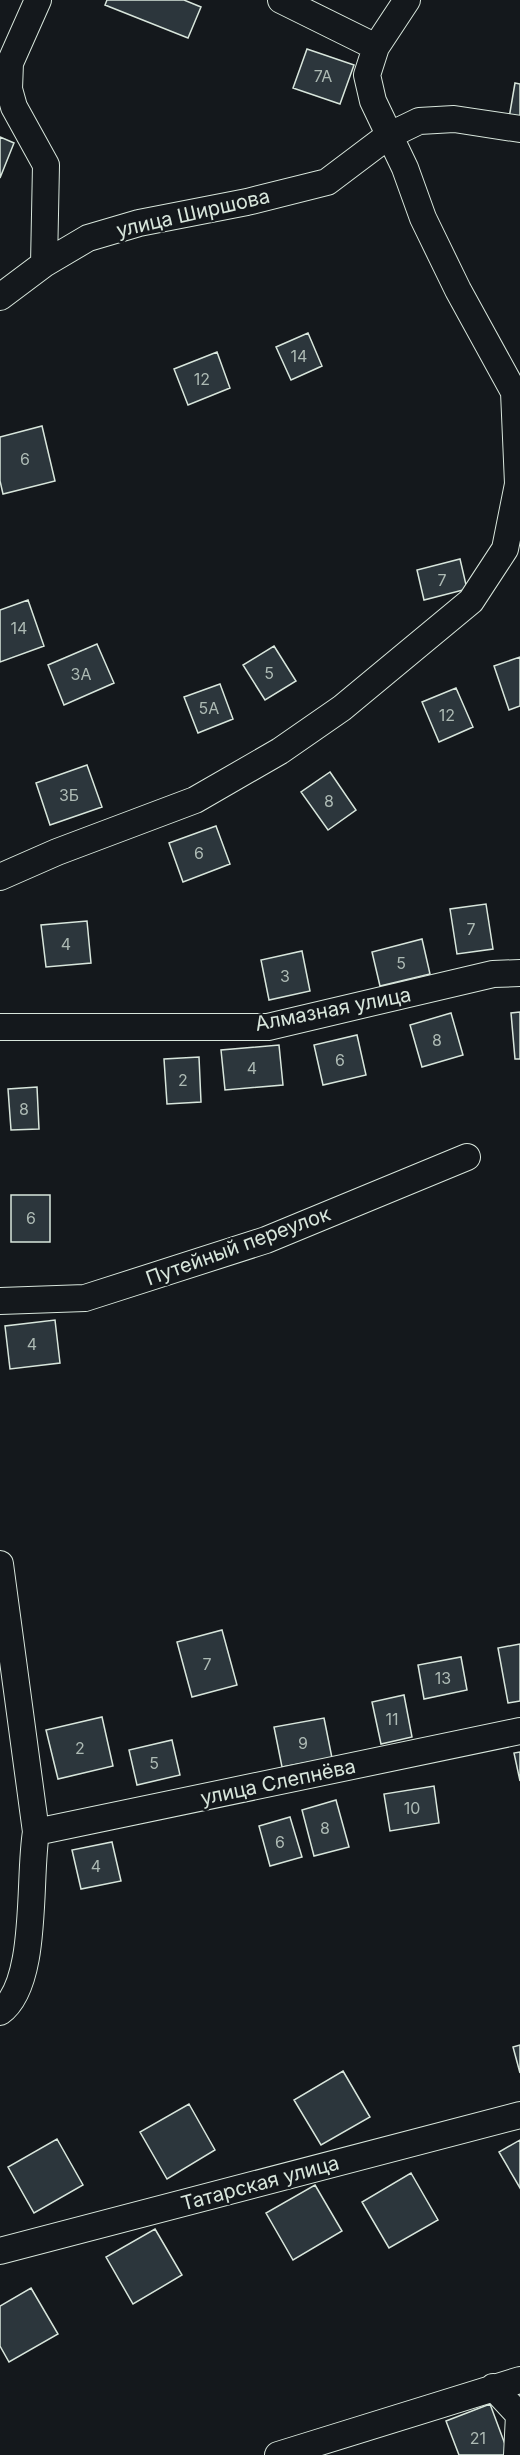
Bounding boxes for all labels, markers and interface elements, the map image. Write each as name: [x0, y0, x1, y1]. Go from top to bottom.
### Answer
house number: 7А: [314, 66, 332, 86]
street label: улица Ширшова: [114, 184, 272, 242]
house number: 14: [291, 346, 307, 366]
house number: 12: [194, 369, 210, 389]
house number: 6: [20, 449, 30, 469]
house number: 7: [437, 570, 447, 590]
house number: 14: [11, 618, 27, 638]
house number: 5: [264, 663, 274, 683]
house number: 3А: [71, 664, 91, 684]
house number: 5А: [199, 698, 219, 718]
house number: 12: [439, 705, 455, 725]
house number: 3Б: [59, 785, 79, 805]
house number: 8: [324, 791, 334, 811]
house number: 6: [194, 843, 204, 863]
house number: 7: [466, 919, 476, 939]
house number: 4: [61, 934, 71, 954]
house number: 5: [396, 953, 406, 973]
house number: 3: [280, 966, 290, 986]
street label: Алмазная улица: [253, 982, 413, 1036]
house number: 8: [432, 1030, 442, 1050]
house number: 6: [335, 1050, 345, 1070]
house number: 4: [247, 1058, 257, 1078]
house number: 2: [178, 1070, 188, 1090]
house number: 8: [19, 1099, 29, 1119]
street label: Путейный переулок: [142, 1201, 334, 1291]
house number: 6: [26, 1208, 36, 1228]
house number: 4: [27, 1334, 37, 1354]
house number: 7: [202, 1654, 212, 1674]
house number: 13: [435, 1668, 451, 1688]
house number: 11: [385, 1709, 399, 1729]
house number: 9: [298, 1733, 308, 1753]
house number: 2: [75, 1738, 85, 1758]
house number: 5: [149, 1753, 159, 1773]
street label: улица Слепнёва: [198, 1754, 358, 1810]
house number: 10: [404, 1798, 420, 1818]
house number: 8: [320, 1818, 330, 1838]
house number: 6: [275, 1832, 285, 1852]
house number: 4: [91, 1856, 101, 1876]
street label: Татарская улица: [178, 2150, 342, 2216]
house number: 21: [470, 2428, 486, 2448]

